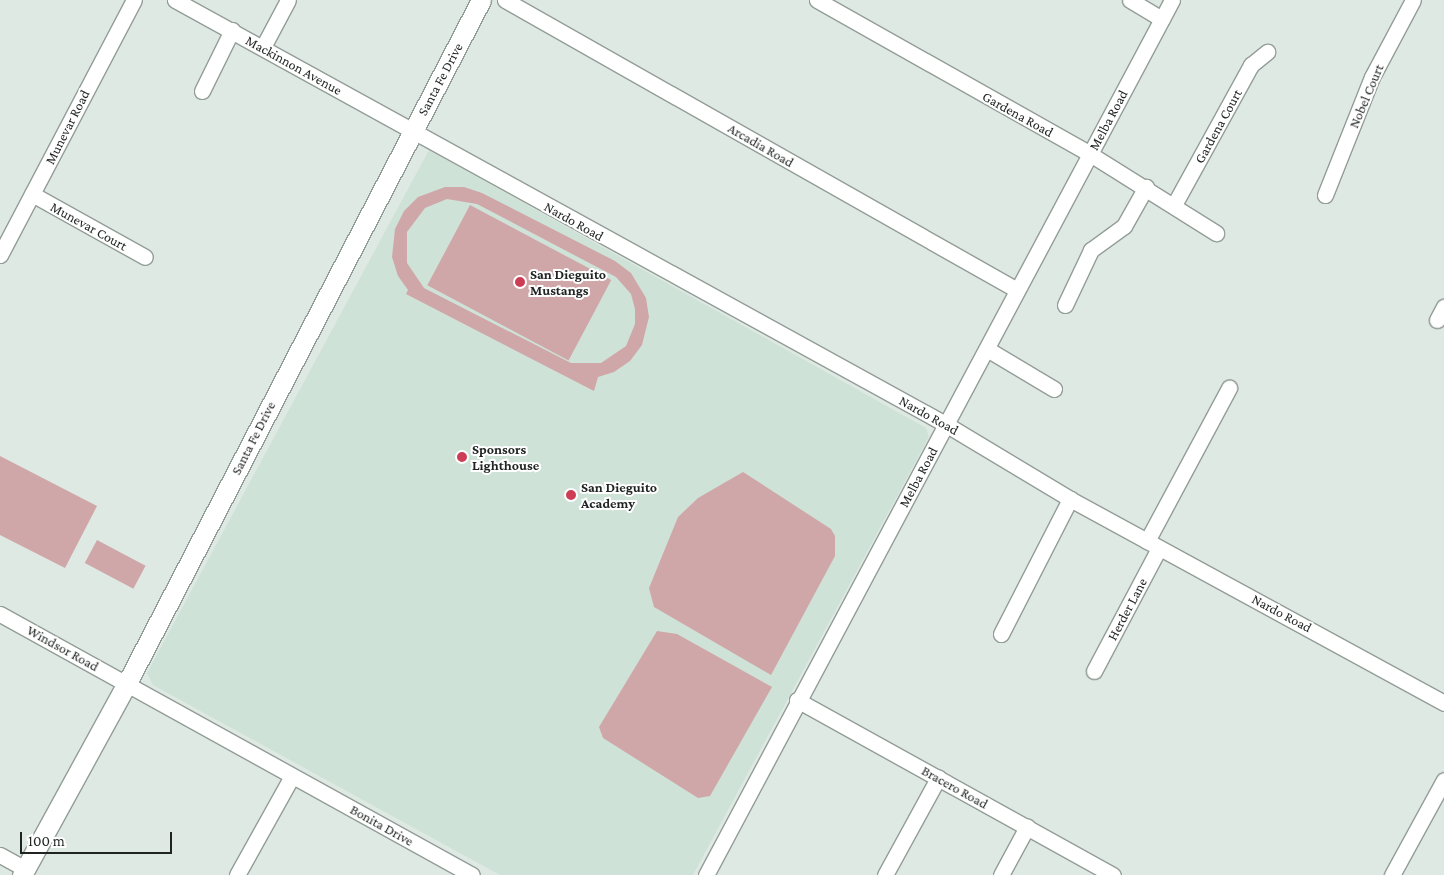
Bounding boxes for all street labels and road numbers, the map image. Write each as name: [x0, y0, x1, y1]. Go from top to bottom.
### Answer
street label: Mackinnon Avenue: [243, 32, 345, 98]
street label: Santa Fe Drive: [414, 40, 466, 118]
street label: Nobel Court: [1345, 61, 1387, 131]
street label: Gardena Court: [1191, 86, 1245, 166]
street label: Munevar Road: [41, 87, 93, 167]
street label: Melba Road: [1085, 87, 1131, 153]
street label: Gardena Road: [980, 88, 1056, 140]
street label: Arcadia Road: [725, 119, 797, 171]
street label: Munevar Court: [48, 198, 130, 254]
street label: Nardo Road: [541, 198, 607, 244]
street label: Nardo Road: [896, 392, 962, 438]
street label: Santa Fe Drive: [227, 399, 279, 477]
street label: Melba Road: [895, 444, 941, 510]
street label: Herder Lane: [1104, 575, 1150, 643]
street label: Nardo Road: [1249, 590, 1315, 636]
street label: Windsor Road: [24, 621, 102, 675]
street label: Bracero Road: [919, 762, 991, 812]
street label: Bonita Drive: [347, 801, 417, 849]

